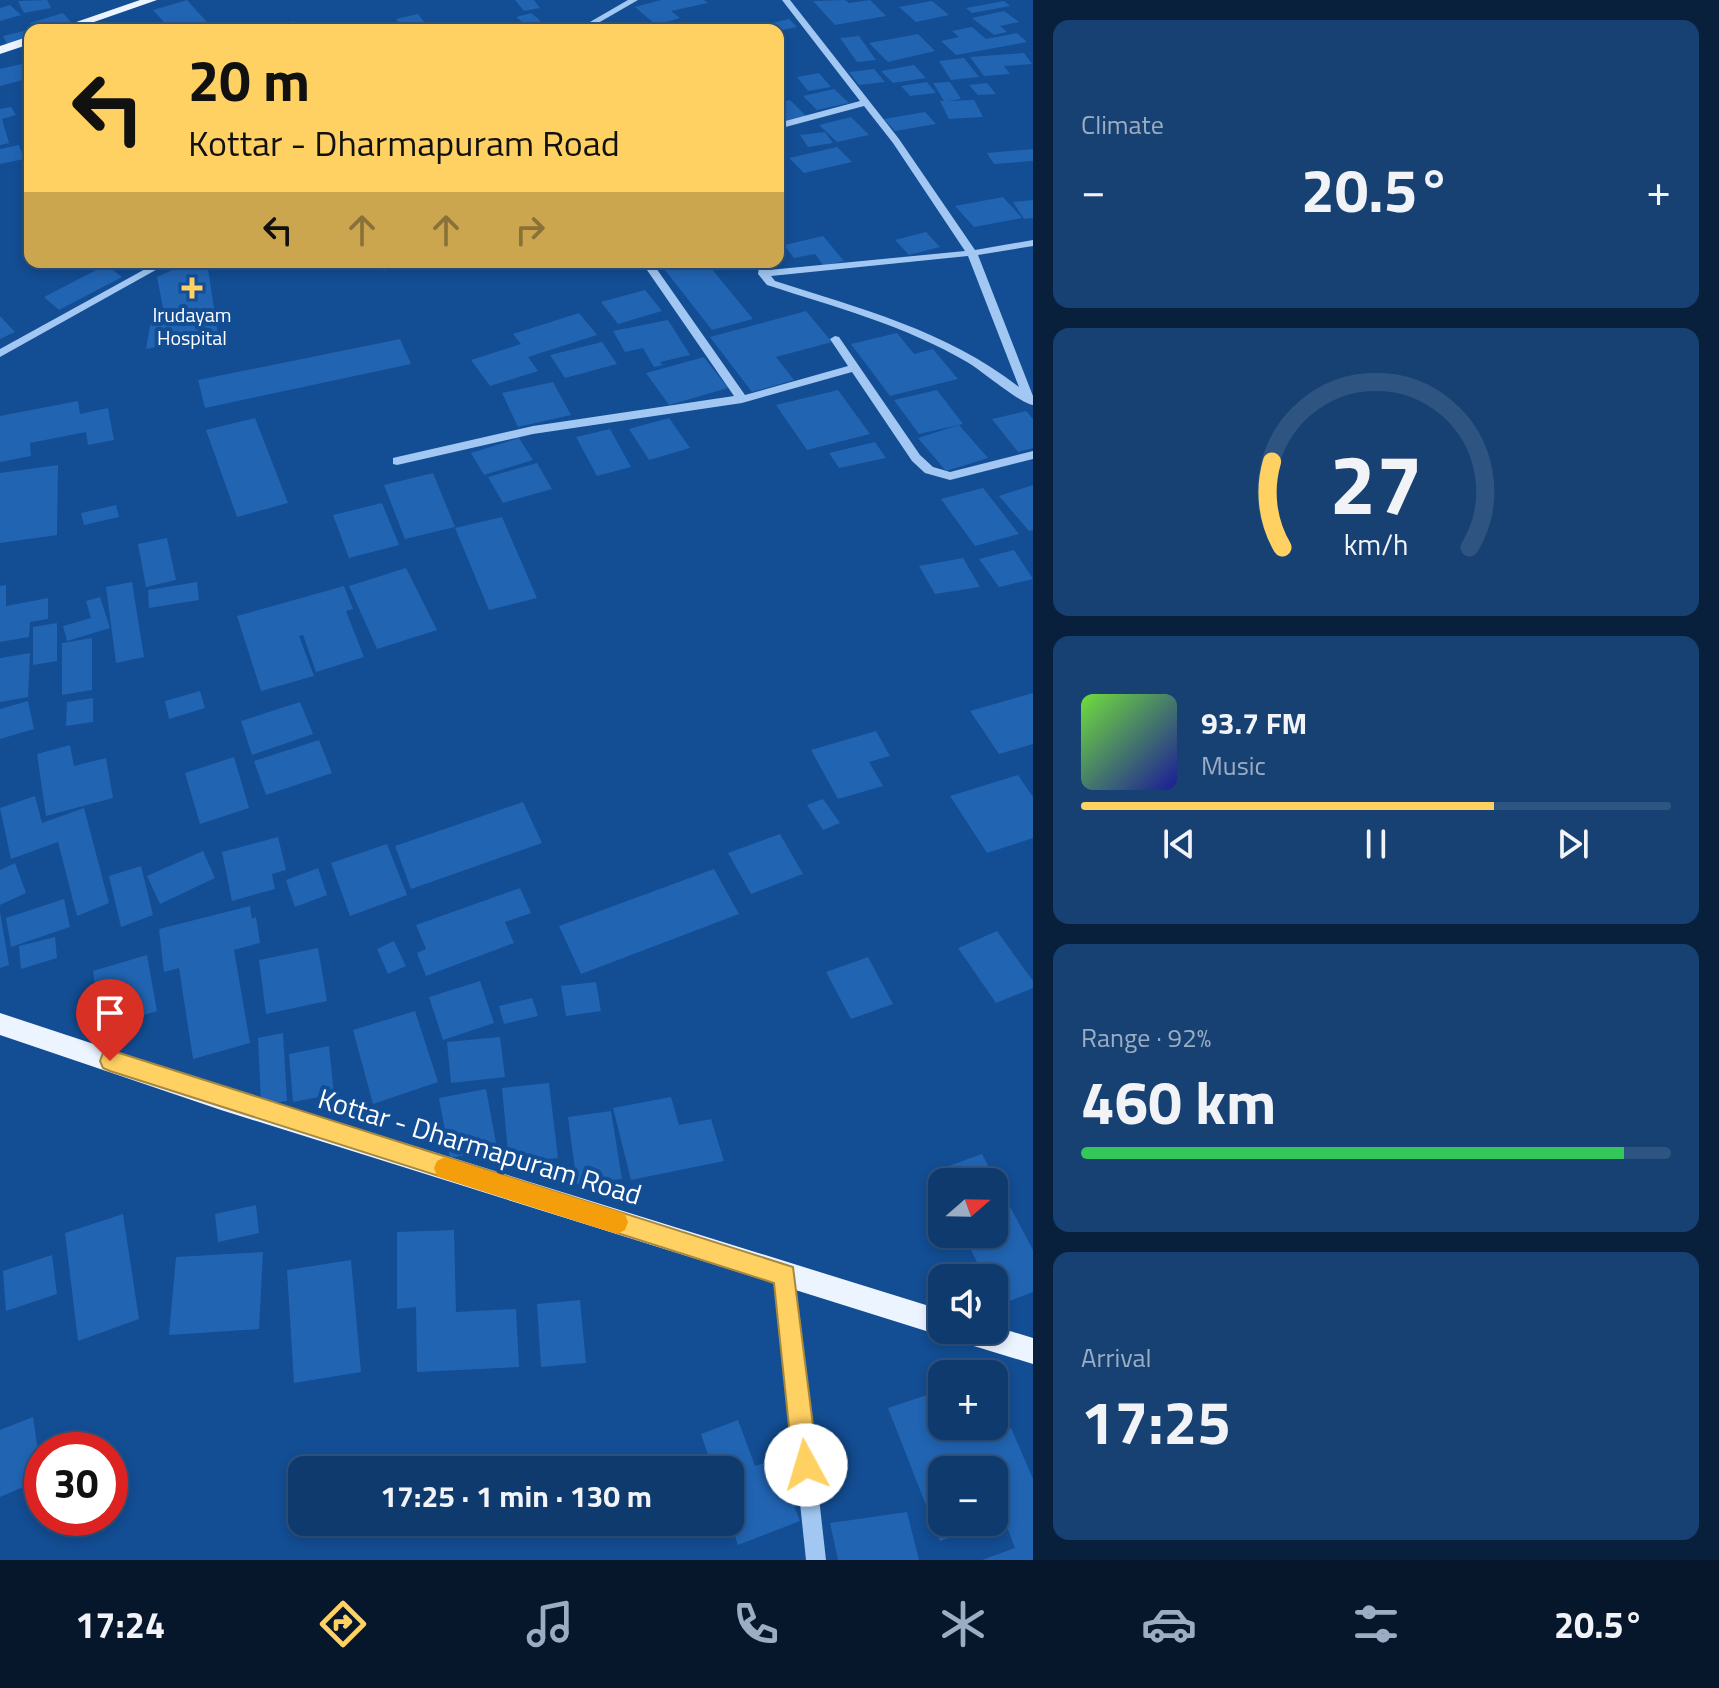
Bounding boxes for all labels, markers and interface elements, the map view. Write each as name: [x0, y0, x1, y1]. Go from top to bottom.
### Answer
text: 20 m: [188, 38, 310, 123]
icon: left: [56, 56, 160, 160]
text: Climate: [1081, 105, 1164, 144]
text: Kottar - Dharmapuram Road: [188, 115, 620, 170]
text: 20.5°: [1301, 144, 1451, 235]
text: −: [1081, 156, 1106, 223]
text: +: [1646, 156, 1671, 223]
icon: left: [256, 208, 300, 252]
icon: ahead: [340, 208, 384, 252]
icon: ahead: [424, 208, 468, 252]
icon: right: [508, 208, 552, 252]
marker: Irudayam Hospital: [181, 277, 203, 299]
place label: Irudayam Hospital: [152, 299, 232, 353]
text: 27: [1329, 420, 1423, 546]
text: km/h: [1344, 523, 1408, 566]
text: 93.7 FM: [1201, 700, 1307, 746]
text: Music: [1201, 746, 1266, 785]
icon: previous: [1157, 822, 1201, 866]
icon: pause: [1354, 822, 1398, 866]
icon: next: [1551, 822, 1595, 866]
pin: [76, 979, 144, 1061]
icon: arrive: [88, 991, 132, 1035]
text: Range · 92%: [1081, 1018, 1211, 1057]
text: 460 km: [1081, 1056, 1276, 1147]
street label: Kottar - Dharmapuram Road: [313, 1076, 647, 1216]
north arrow: [928, 1168, 1008, 1248]
map controls: [928, 1168, 1008, 1536]
button: sound: [928, 1264, 1008, 1344]
text: Arrival: [1081, 1338, 1152, 1377]
button: +: [928, 1360, 1008, 1440]
text: 17:25: [1081, 1376, 1231, 1467]
position arrow: [764, 1423, 848, 1507]
speed limit sign: 30: [24, 1432, 128, 1536]
button: −: [928, 1456, 1008, 1536]
text: 17:25 · 1 min · 130 m: [380, 1473, 652, 1519]
icon: directions: [315, 1596, 371, 1652]
icon: music: [522, 1596, 578, 1652]
icon: phone: [728, 1596, 784, 1652]
icon: climate: [935, 1596, 991, 1652]
icon: car: [1141, 1596, 1197, 1652]
icon: filters: [1348, 1596, 1404, 1652]
text: 17:24: [75, 1597, 165, 1652]
text: 20.5°: [1554, 1597, 1644, 1652]

